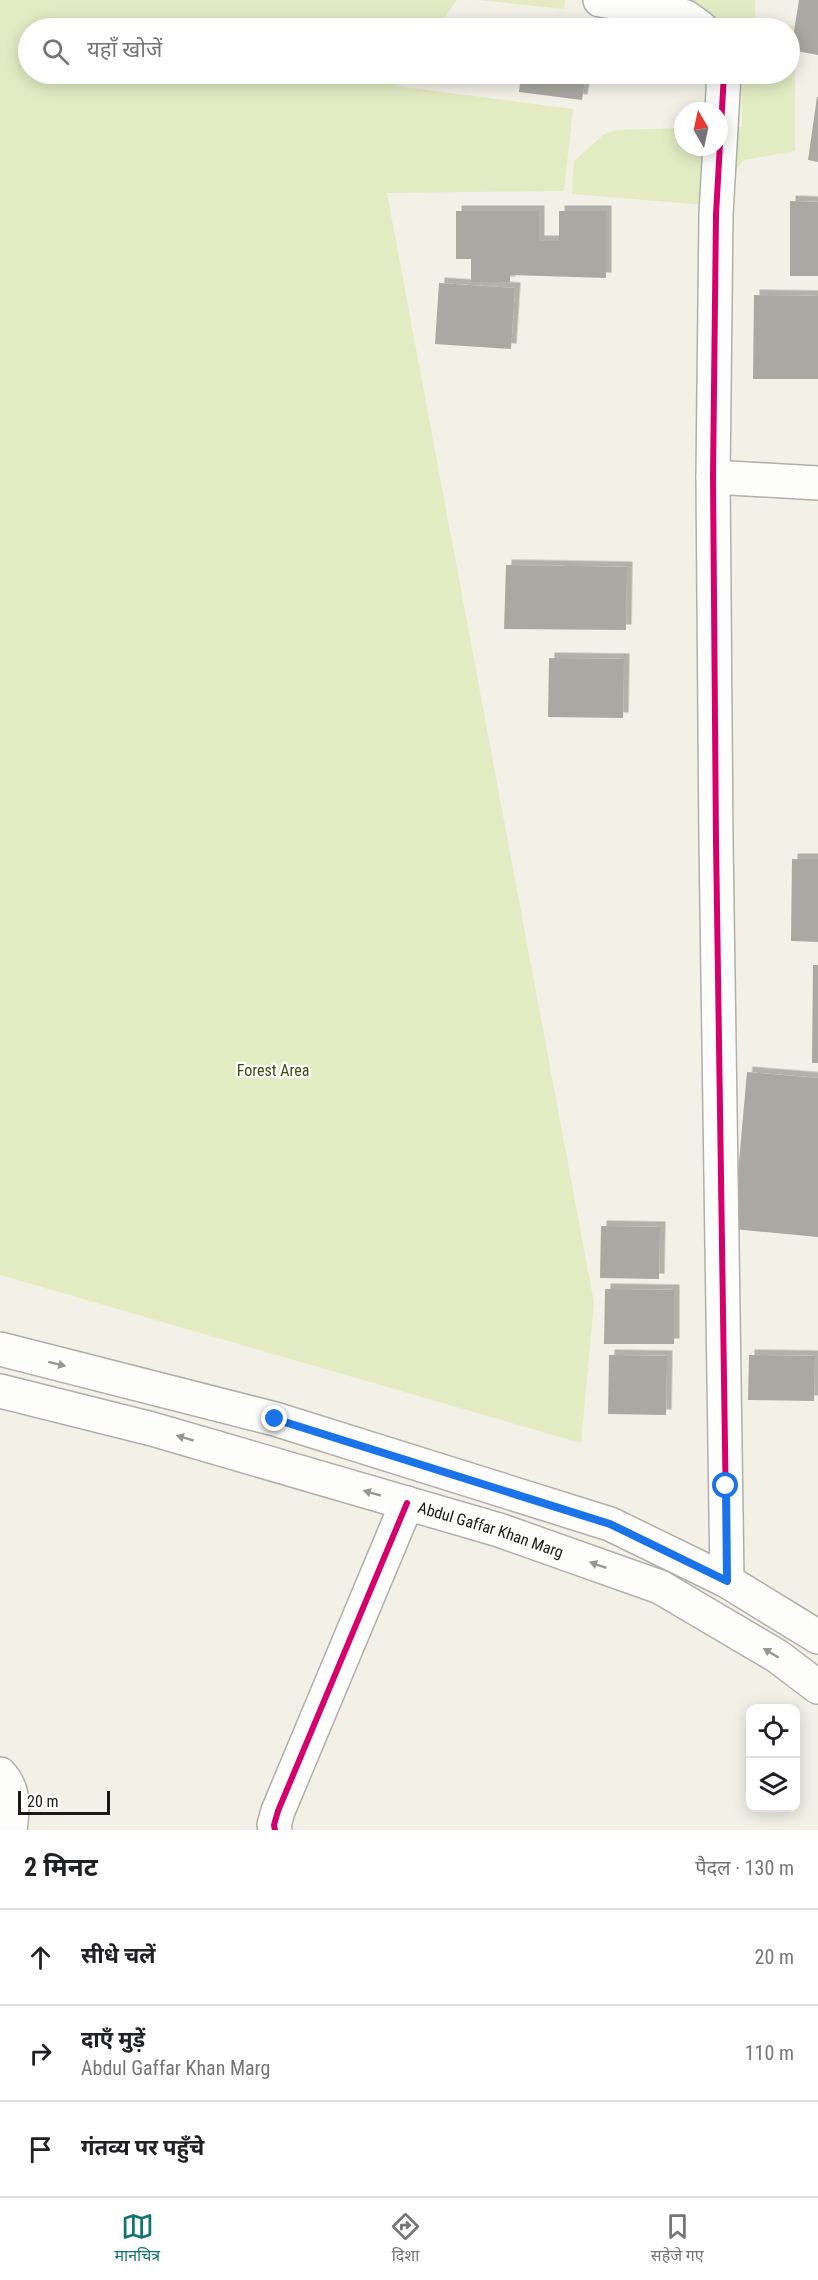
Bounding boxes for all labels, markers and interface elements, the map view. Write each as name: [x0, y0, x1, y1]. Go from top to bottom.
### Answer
search box: [18, 18, 800, 84]
icon: search: [39, 35, 72, 68]
text: यहाँ खोजें: [87, 37, 162, 62]
north arrow: [674, 102, 728, 156]
park label: Forest Area: [237, 1061, 309, 1080]
one-way arrow: [48, 1359, 66, 1369]
route end: [261, 1405, 287, 1431]
one-way arrow: [176, 1433, 194, 1442]
route start: [712, 1472, 738, 1498]
one-way arrow: [363, 1488, 381, 1497]
street label: Abdul Gaffar Khan Marg: [416, 1497, 566, 1562]
one-way arrow: [588, 1560, 606, 1570]
one-way arrow: [763, 1647, 779, 1658]
map controls: [746, 1704, 800, 1812]
button: locate: [746, 1704, 800, 1758]
button: layers: [746, 1758, 800, 1812]
scale bar: [18, 1788, 110, 1816]
text: 20 m: [27, 1792, 59, 1811]
text: 2 मिनट: [24, 1852, 98, 1882]
text: पैदल · 130 m: [695, 1856, 794, 1880]
icon: ahead: [24, 1941, 57, 1974]
text: सीधे चलें: [81, 1943, 155, 1968]
text: 20 m: [755, 1945, 794, 1969]
text: दाएँ मुड़ें: [81, 2027, 145, 2052]
icon: right: [24, 2037, 57, 2070]
text: 110 m: [745, 2041, 794, 2065]
text: Abdul Gaffar Khan Marg: [81, 2056, 270, 2080]
icon: arrive: [24, 2133, 57, 2166]
text: गंतव्य पर पहुँचे: [81, 2135, 204, 2160]
tab: मानचित्र: [114, 2210, 160, 2268]
tab: दिशा: [389, 2210, 422, 2268]
tab: सहेजे गए: [651, 2210, 704, 2268]

